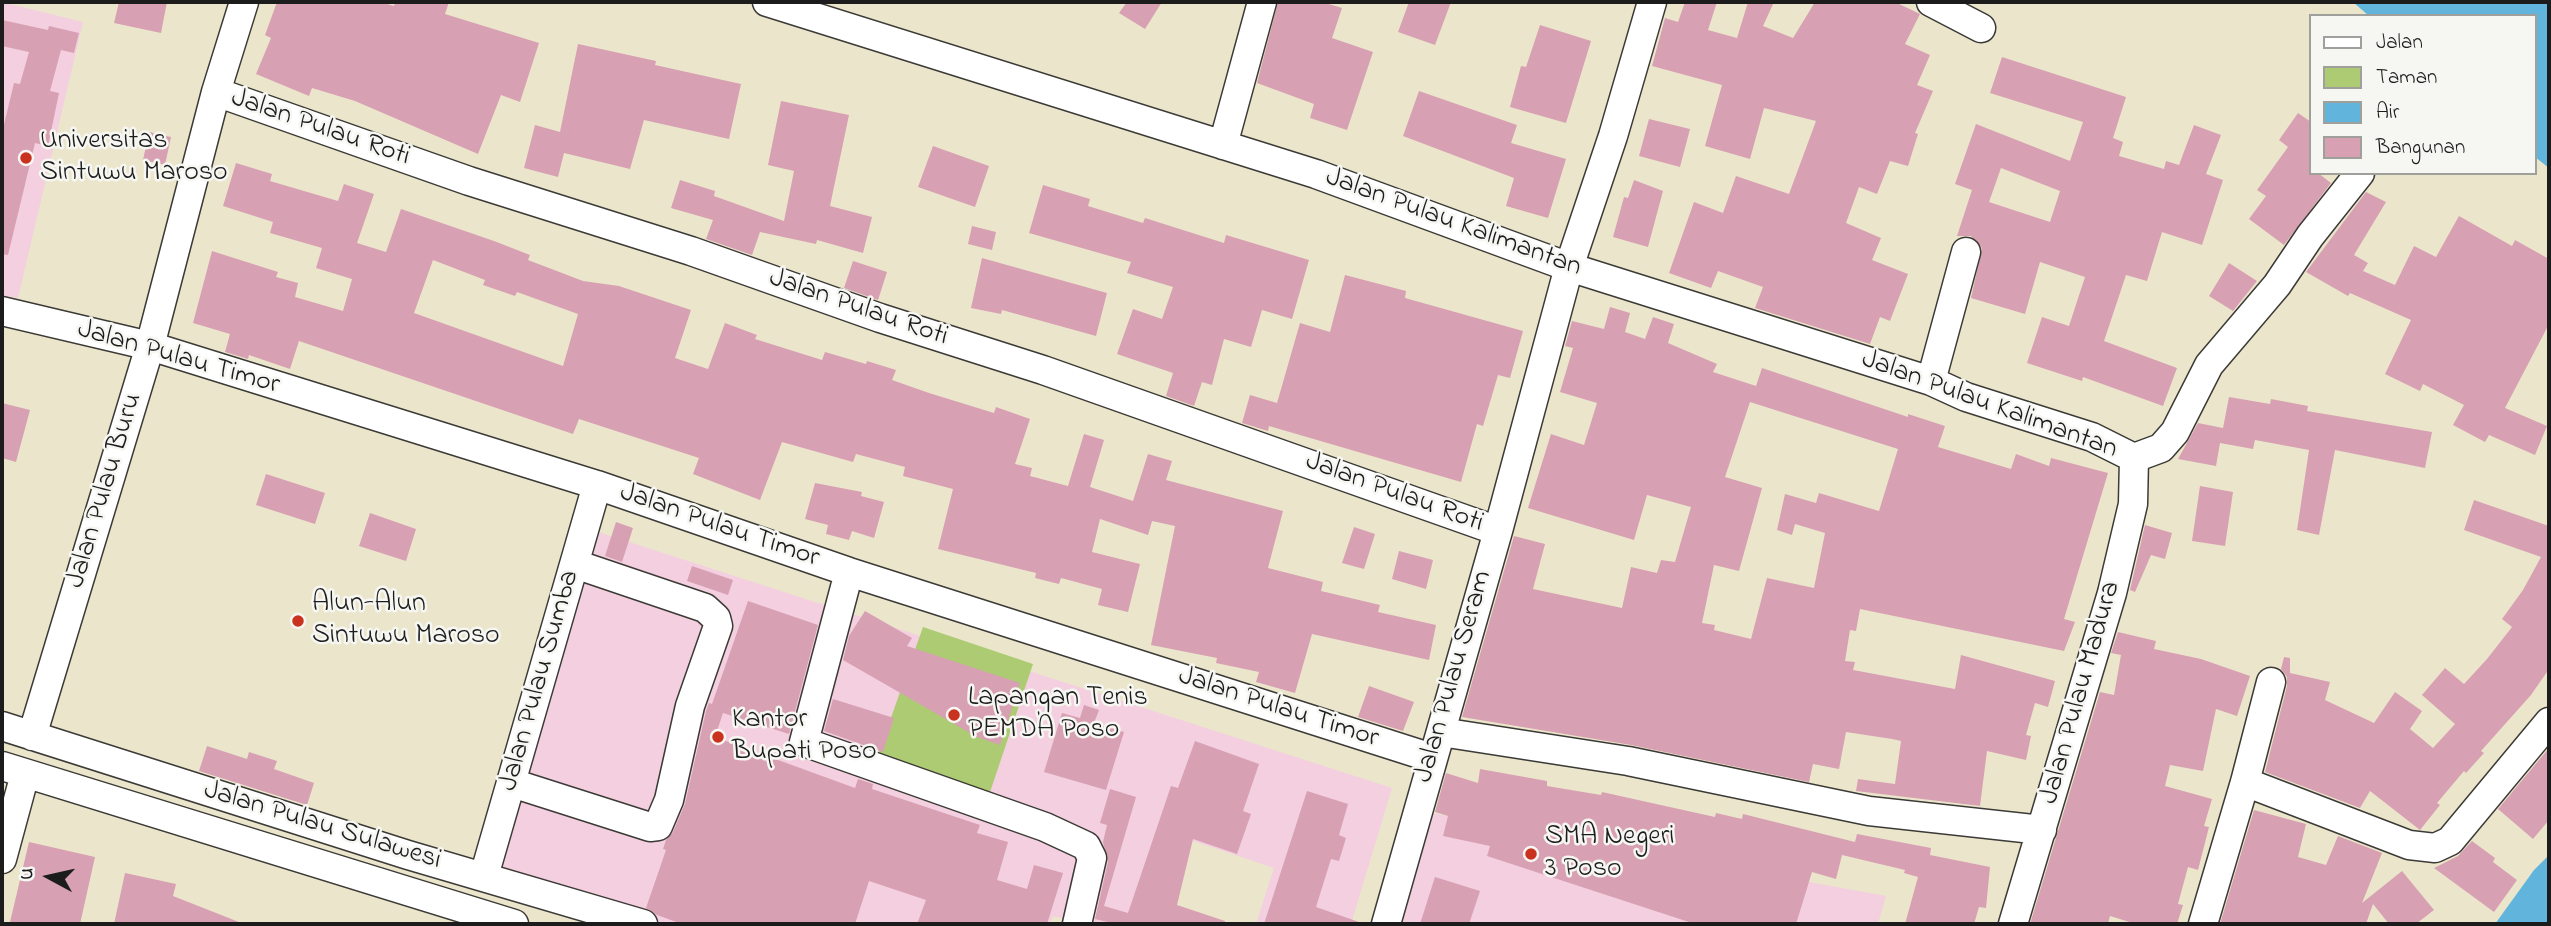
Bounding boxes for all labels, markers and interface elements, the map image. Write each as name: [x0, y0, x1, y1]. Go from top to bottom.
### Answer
legend: [2310, 14, 2537, 175]
text: Jalan: [2376, 28, 2423, 58]
text: Taman: [2376, 63, 2437, 93]
street label: Jalan Pulau Roti: [226, 83, 414, 175]
text: Air: [2376, 98, 2399, 128]
place label: Universitas Sintuwu Maroso: [40, 125, 228, 191]
text: Bangunan: [2376, 133, 2465, 163]
marker: Universitas Sintuwu Maroso: [18, 150, 34, 166]
street label: Jalan Pulau Kalimantan: [1320, 162, 1586, 286]
street label: Jalan Pulau Roti: [764, 263, 952, 355]
street label: Jalan Pulau Timor: [73, 314, 283, 404]
street label: Jalan Pulau Kalimantan: [1856, 344, 2122, 468]
street label: Jalan Pulau Buru: [60, 389, 152, 593]
street label: Jalan Pulau Roti: [1300, 446, 1488, 542]
street label: Jalan Pulau Timor: [615, 477, 823, 577]
street label: Jalan Pulau Sumba: [493, 567, 589, 795]
street label: Jalan Pulau Seram: [1409, 567, 1501, 787]
street label: Jalan Pulau Madura: [2034, 578, 2130, 808]
place label: Alun-Alun Sintuwu Maroso: [312, 588, 500, 654]
marker: Alun-Alun Sintuwu Maroso: [290, 613, 306, 629]
street label: Jalan Pulau Timor: [1174, 661, 1382, 757]
place label: Lapangan Tenis PEMDA Poso: [968, 682, 1148, 748]
place label: Kantor Bupati Poso: [732, 704, 876, 770]
marker: Lapangan Tenis PEMDA Poso: [946, 707, 962, 723]
marker: Kantor Bupati Poso: [710, 729, 726, 745]
street label: Jalan Pulau Sulawesi: [199, 775, 445, 879]
place label: SMA Negeri 3 Poso: [1545, 821, 1675, 887]
north arrow: [14, 842, 84, 912]
marker: SMA Negeri 3 Poso: [1523, 846, 1539, 862]
text: U: [14, 866, 42, 882]

